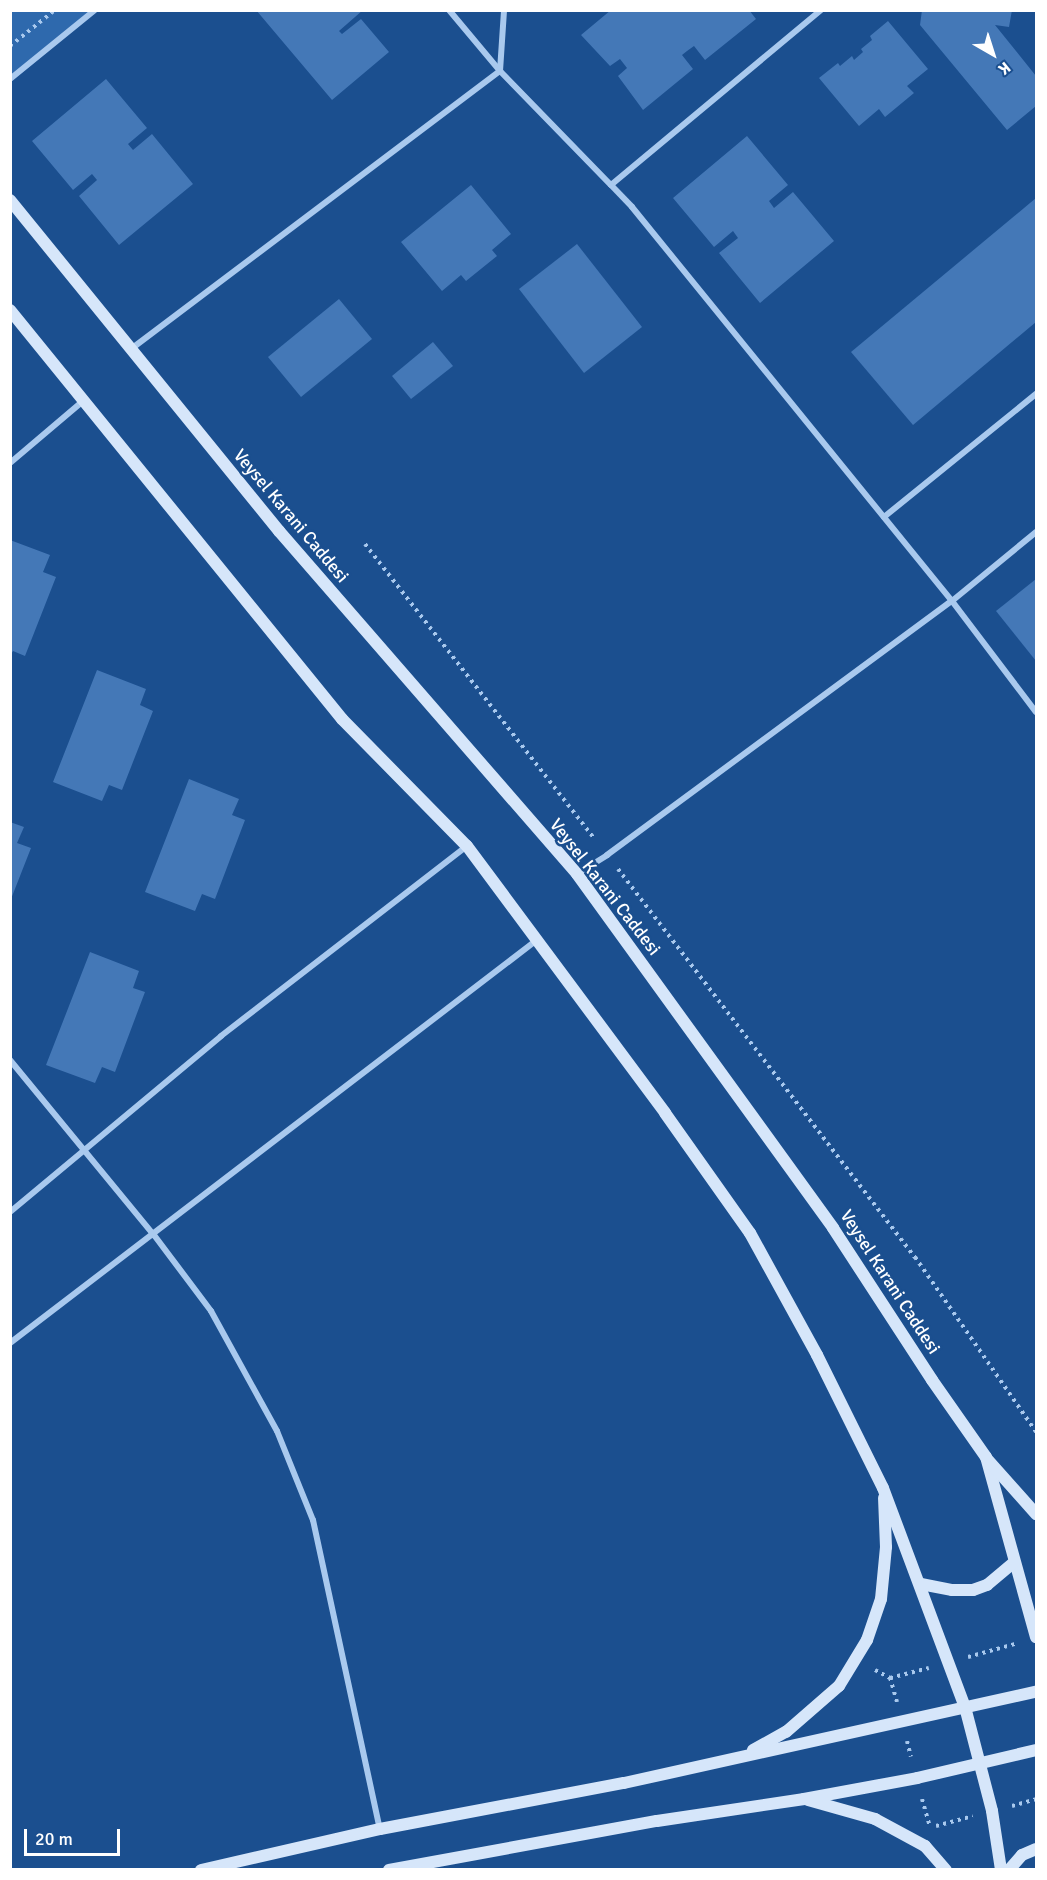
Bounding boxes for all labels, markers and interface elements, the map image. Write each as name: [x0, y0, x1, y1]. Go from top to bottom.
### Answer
north arrow: [963, 24, 1023, 84]
text: K: [994, 57, 1014, 79]
street label: Veysel Karani Caddesi: [229, 445, 353, 587]
street label: Veysel Karani Caddesi: [545, 814, 665, 960]
street label: Veysel Karani Caddesi: [835, 1206, 945, 1358]
scale bar: [27, 1817, 123, 1855]
text: 20 m: [35, 1828, 73, 1850]

